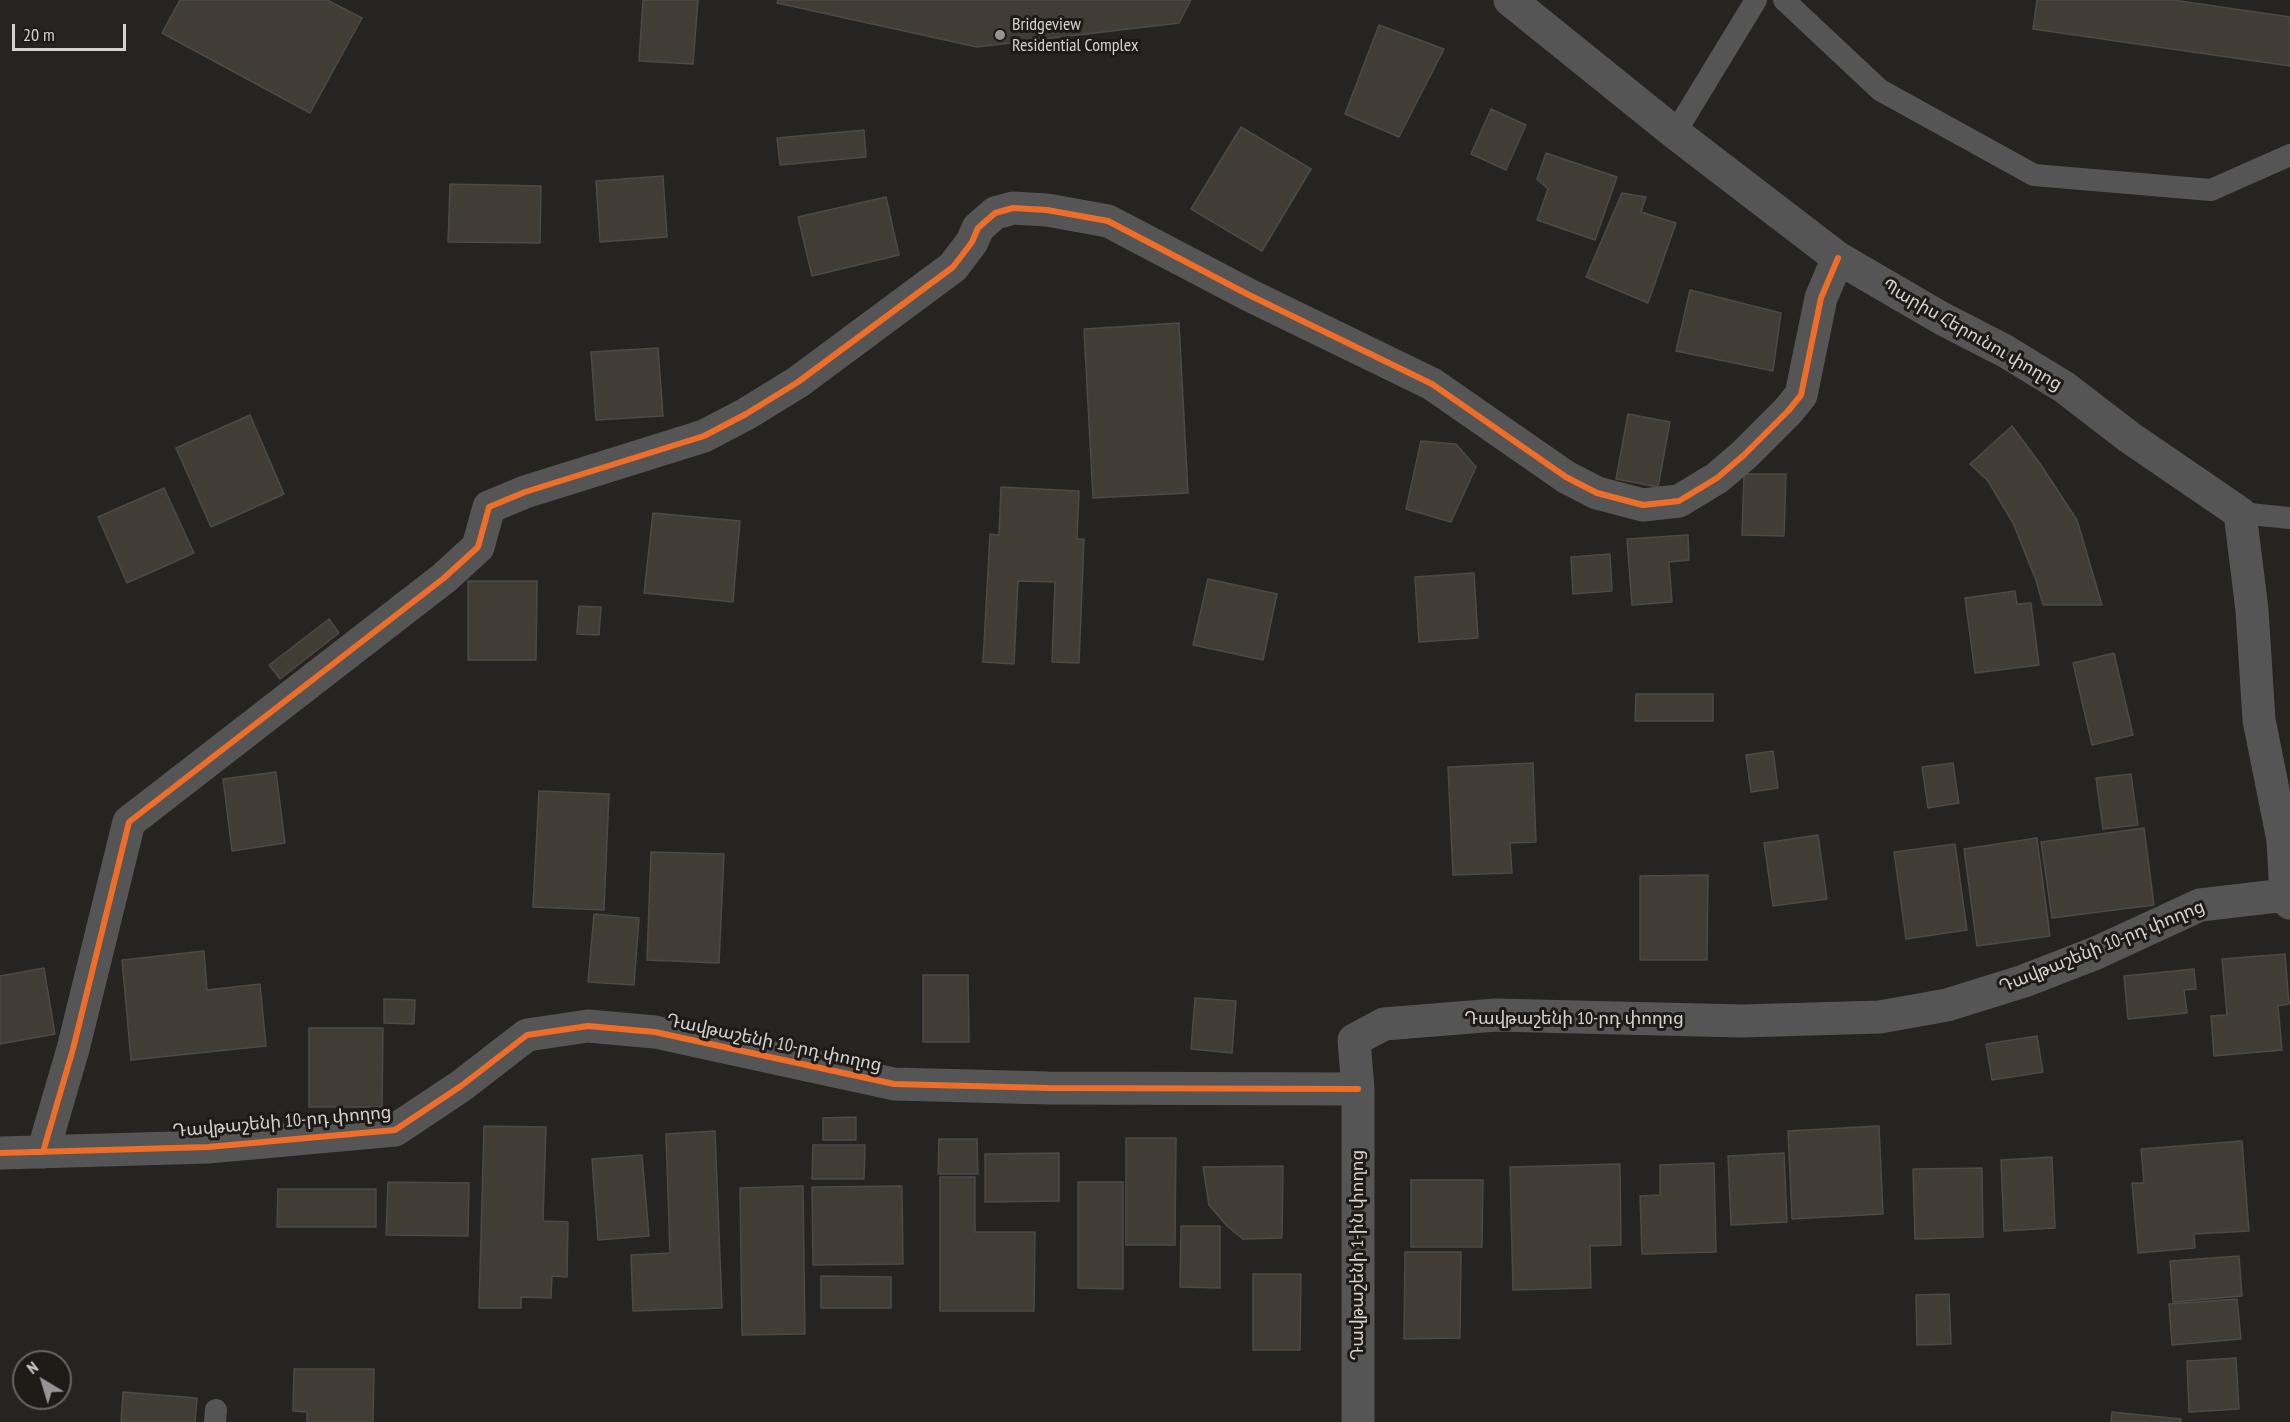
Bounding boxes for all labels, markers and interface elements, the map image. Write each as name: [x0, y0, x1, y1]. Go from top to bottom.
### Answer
scale bar: [15, 12, 129, 50]
place label: Bridgeview Residential Complex: [1012, 14, 1138, 57]
text: 20 m: [23, 23, 55, 46]
marker: Bridgeview Residential Complex: [993, 28, 1007, 42]
street label: Պարիս Հերունու փողոց: [1878, 275, 2066, 395]
street label: Դավթաշենի 10-րդ փողոց: [1996, 896, 2208, 998]
street label: Դավթաշենի 10-րդ փողոց: [1464, 1008, 1684, 1030]
street label: Դավթաշենի 10-րդ փողոց: [664, 1010, 884, 1076]
street label: Դավթաշենի 10-րդ փողոց: [172, 1102, 392, 1142]
street label: Դավթաշենի 1-ին փողոց: [1347, 1150, 1369, 1360]
north arrow: [12, 1350, 72, 1410]
text: N: [23, 1357, 42, 1378]

